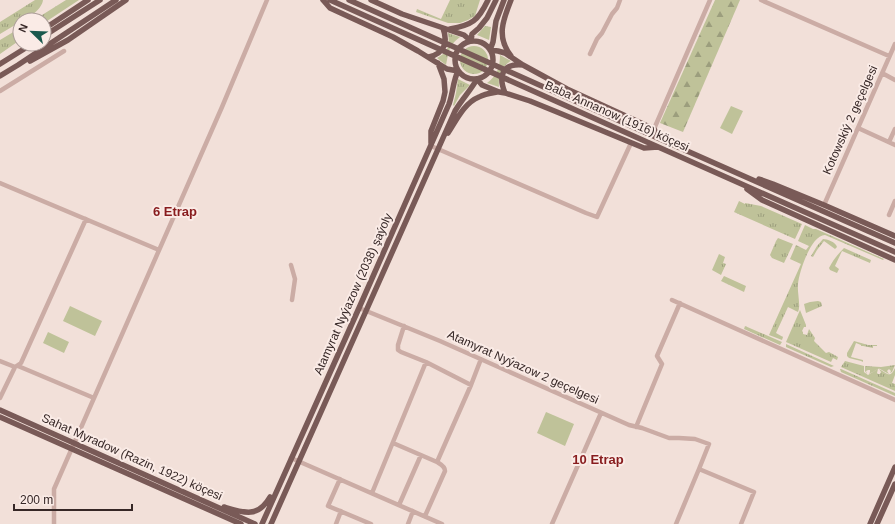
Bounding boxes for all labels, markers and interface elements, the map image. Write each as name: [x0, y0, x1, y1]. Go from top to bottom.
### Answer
north arrow: [12, 12, 52, 52]
text: N: [16, 22, 30, 34]
street label: Kotowskiý 2 geçelgesi: [820, 63, 880, 177]
street label: Baba Annanow (1916) köçesi: [543, 78, 691, 154]
district label: 6 Etrap: [153, 204, 197, 219]
street label: Atamyrat Nyýazow (2038) şaýoly: [311, 211, 395, 377]
street label: Atamyrat Nyýazow 2 geçelgesi: [445, 327, 601, 407]
street label: Sahat Myradow (Razin, 1922) köçesi: [40, 411, 224, 503]
district label: 10 Etrap: [572, 452, 624, 467]
scale bar: [14, 486, 132, 512]
text: 200 m: [20, 493, 53, 507]

